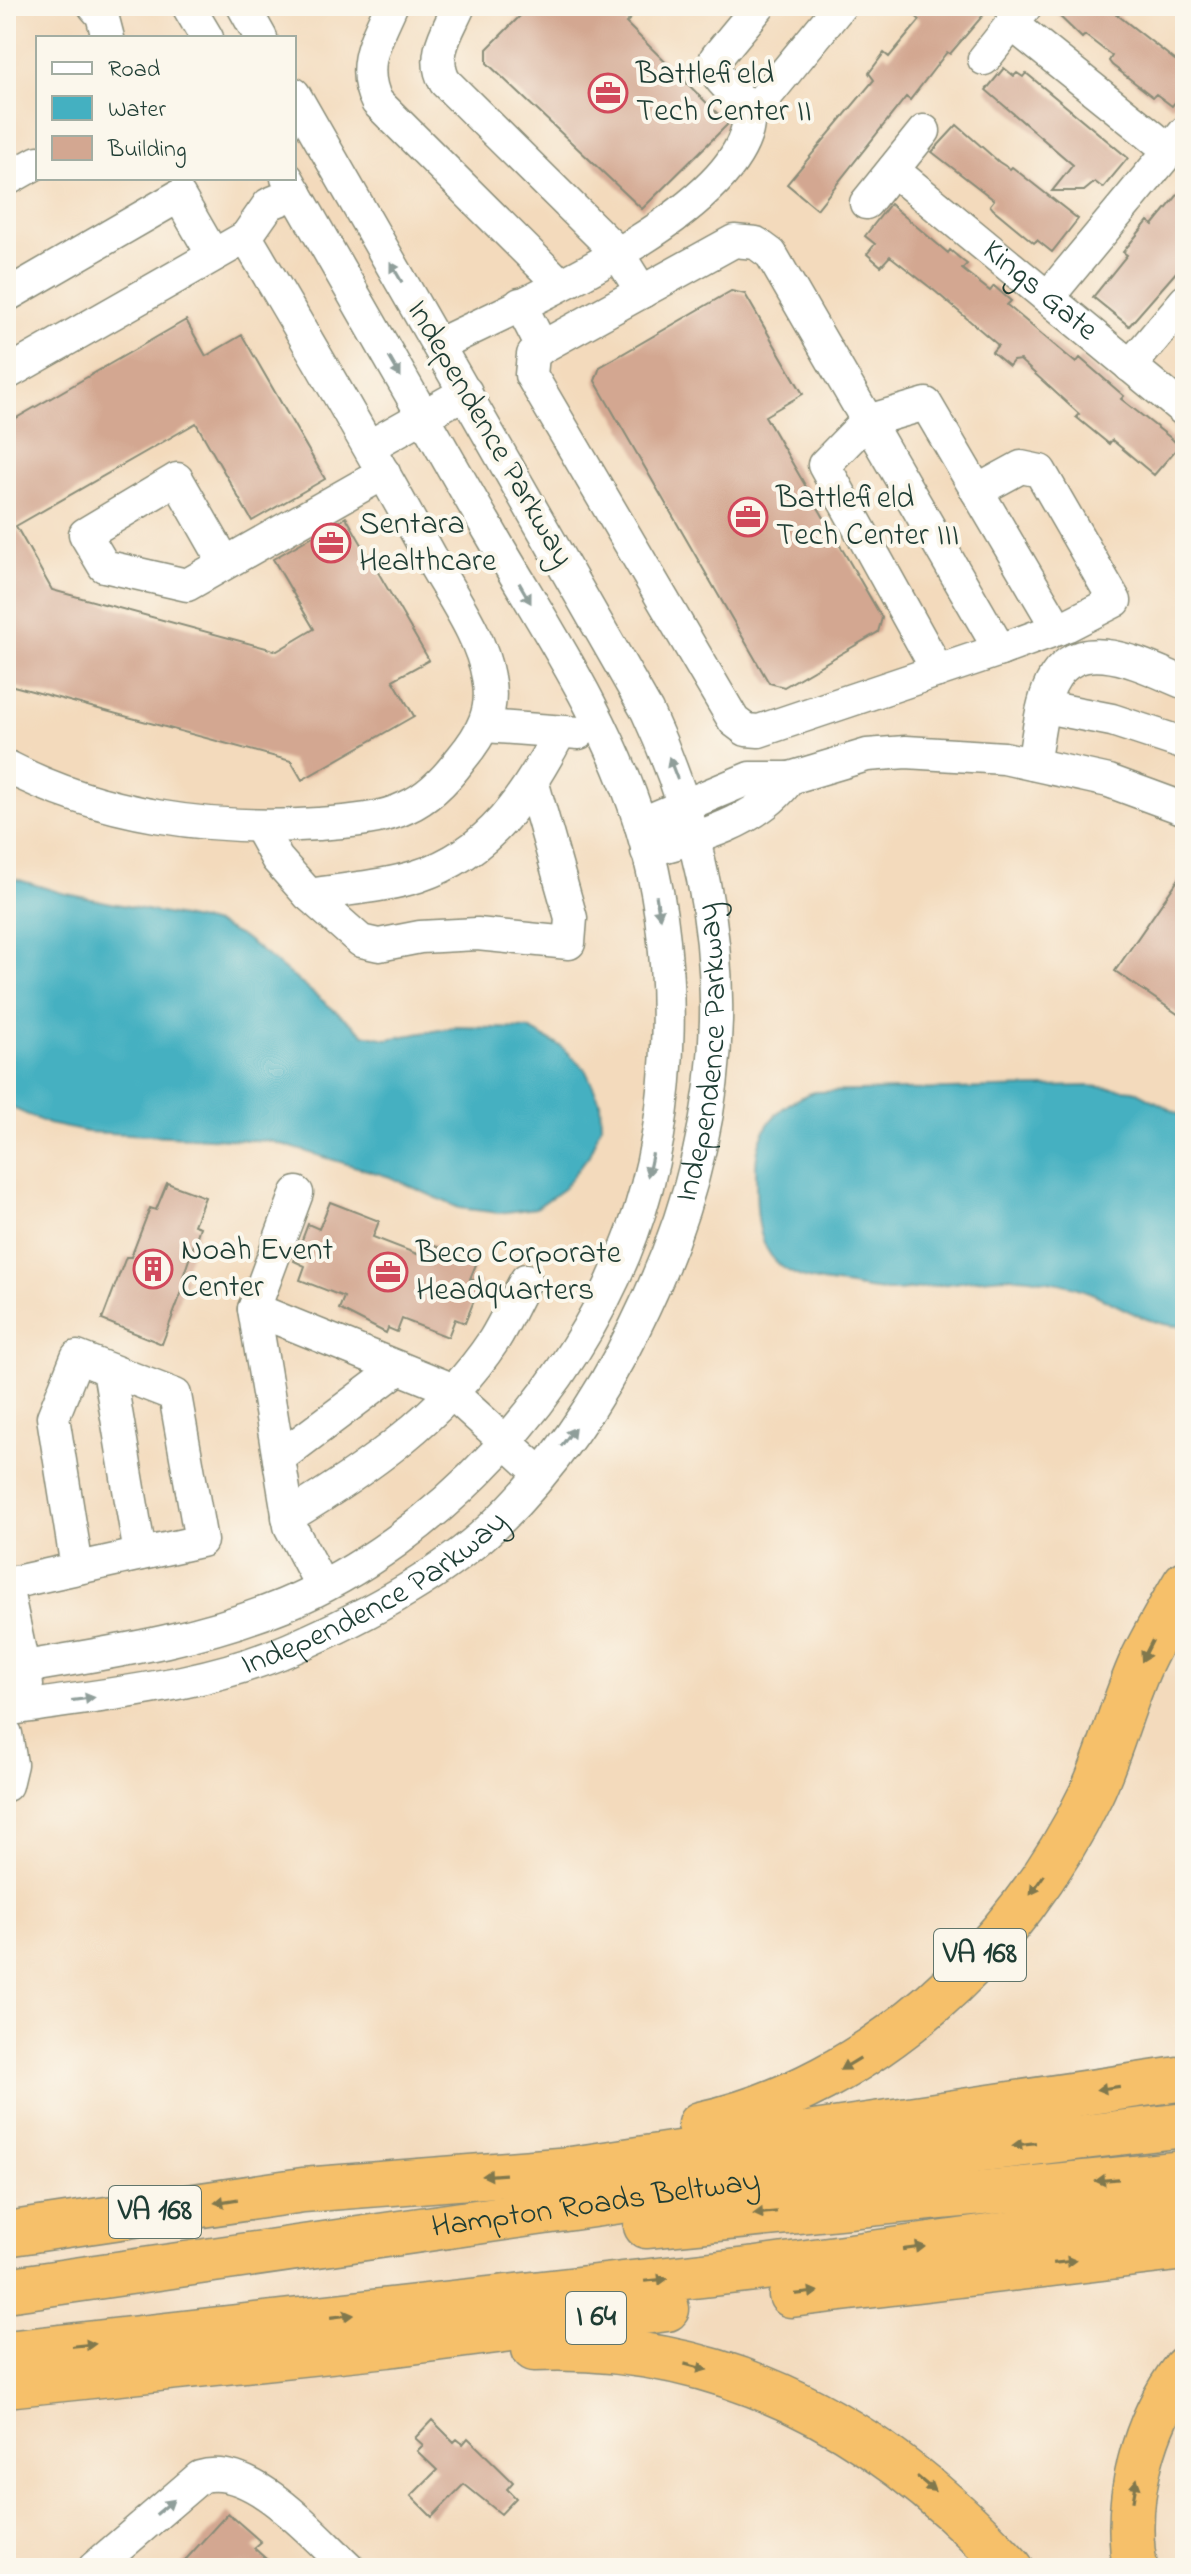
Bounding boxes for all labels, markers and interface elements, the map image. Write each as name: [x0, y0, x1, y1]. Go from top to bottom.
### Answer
legend: [36, 36, 296, 180]
place label: Battlefield Tech Center II: [635, 52, 812, 136]
text: Road: [108, 53, 161, 88]
office icon: Battlefield Tech Center II: [587, 72, 629, 114]
text: Water: [108, 93, 166, 128]
text: Building: [107, 133, 187, 168]
street label: Kings Gate: [971, 229, 1108, 353]
one-way arrow: [389, 261, 403, 283]
street label: Independence Parkway: [393, 292, 585, 576]
one-way arrow: [388, 356, 402, 379]
place label: Battlefield Tech Center III: [775, 476, 959, 560]
office icon: Battlefield Tech Center III: [727, 496, 769, 538]
place label: Sentara Healthcare: [359, 502, 497, 586]
office icon: Sentara Healthcare: [310, 522, 352, 564]
one-way arrow: [518, 581, 532, 604]
one-way arrow: [666, 756, 679, 780]
one-way arrow: [653, 894, 665, 919]
street label: Independence Parkway: [663, 900, 740, 1208]
one-way arrow: [643, 1152, 656, 1177]
place label: Noah Event Center: [181, 1228, 334, 1312]
place label: Beco Corporate Headquarters: [415, 1231, 622, 1315]
building icon: Noah Event Center: [132, 1248, 174, 1290]
office icon: Beco Corporate Headquarters: [367, 1251, 409, 1293]
one-way arrow: [559, 1427, 575, 1447]
street label: Independence Parkway: [236, 1500, 519, 1689]
one-way arrow: [1141, 1639, 1154, 1662]
one-way arrow: [71, 1692, 96, 1705]
one-way arrow: [1030, 1874, 1045, 1895]
road number: VA 168: [934, 1929, 1026, 1981]
one-way arrow: [839, 2056, 861, 2070]
one-way arrow: [1095, 2082, 1120, 2095]
one-way arrow: [1011, 2137, 1036, 2150]
street label: Hampton Roads Beltway: [428, 2158, 763, 2252]
one-way arrow: [481, 2169, 506, 2182]
one-way arrow: [1094, 2173, 1119, 2186]
road number: VA 168: [109, 2186, 201, 2238]
one-way arrow: [213, 2195, 238, 2208]
one-way arrow: [752, 2207, 777, 2220]
one-way arrow: [902, 2241, 927, 2254]
one-way arrow: [1053, 2255, 1078, 2268]
one-way arrow: [644, 2274, 669, 2287]
one-way arrow: [795, 2286, 820, 2299]
road number: I 64: [566, 2292, 626, 2344]
one-way arrow: [330, 2309, 355, 2322]
one-way arrow: [71, 2338, 96, 2351]
one-way arrow: [685, 2361, 709, 2374]
one-way arrow: [915, 2475, 935, 2492]
one-way arrow: [1130, 2478, 1142, 2503]
one-way arrow: [154, 2499, 174, 2516]

